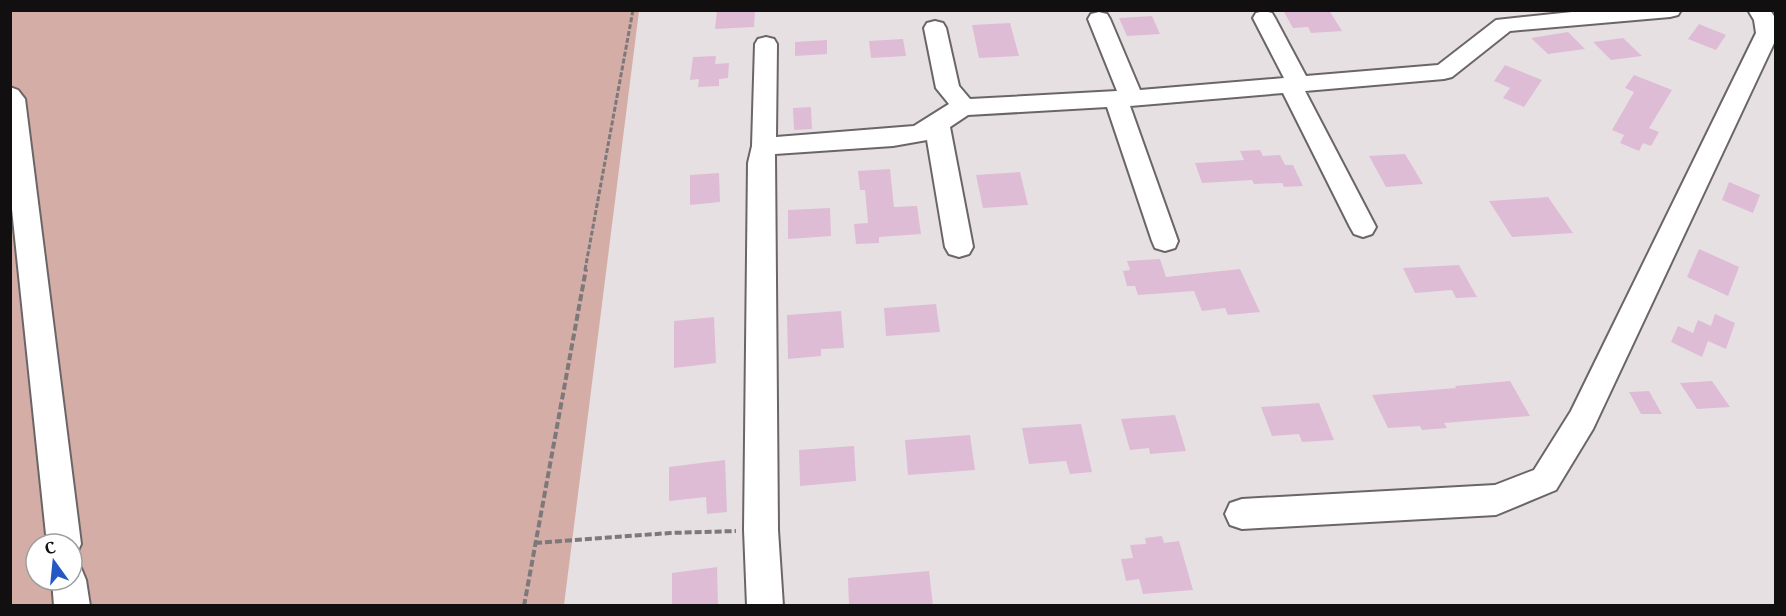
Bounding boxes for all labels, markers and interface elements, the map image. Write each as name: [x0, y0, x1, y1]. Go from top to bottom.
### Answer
north arrow: [24, 532, 84, 592]
text: С: [42, 536, 58, 559]

